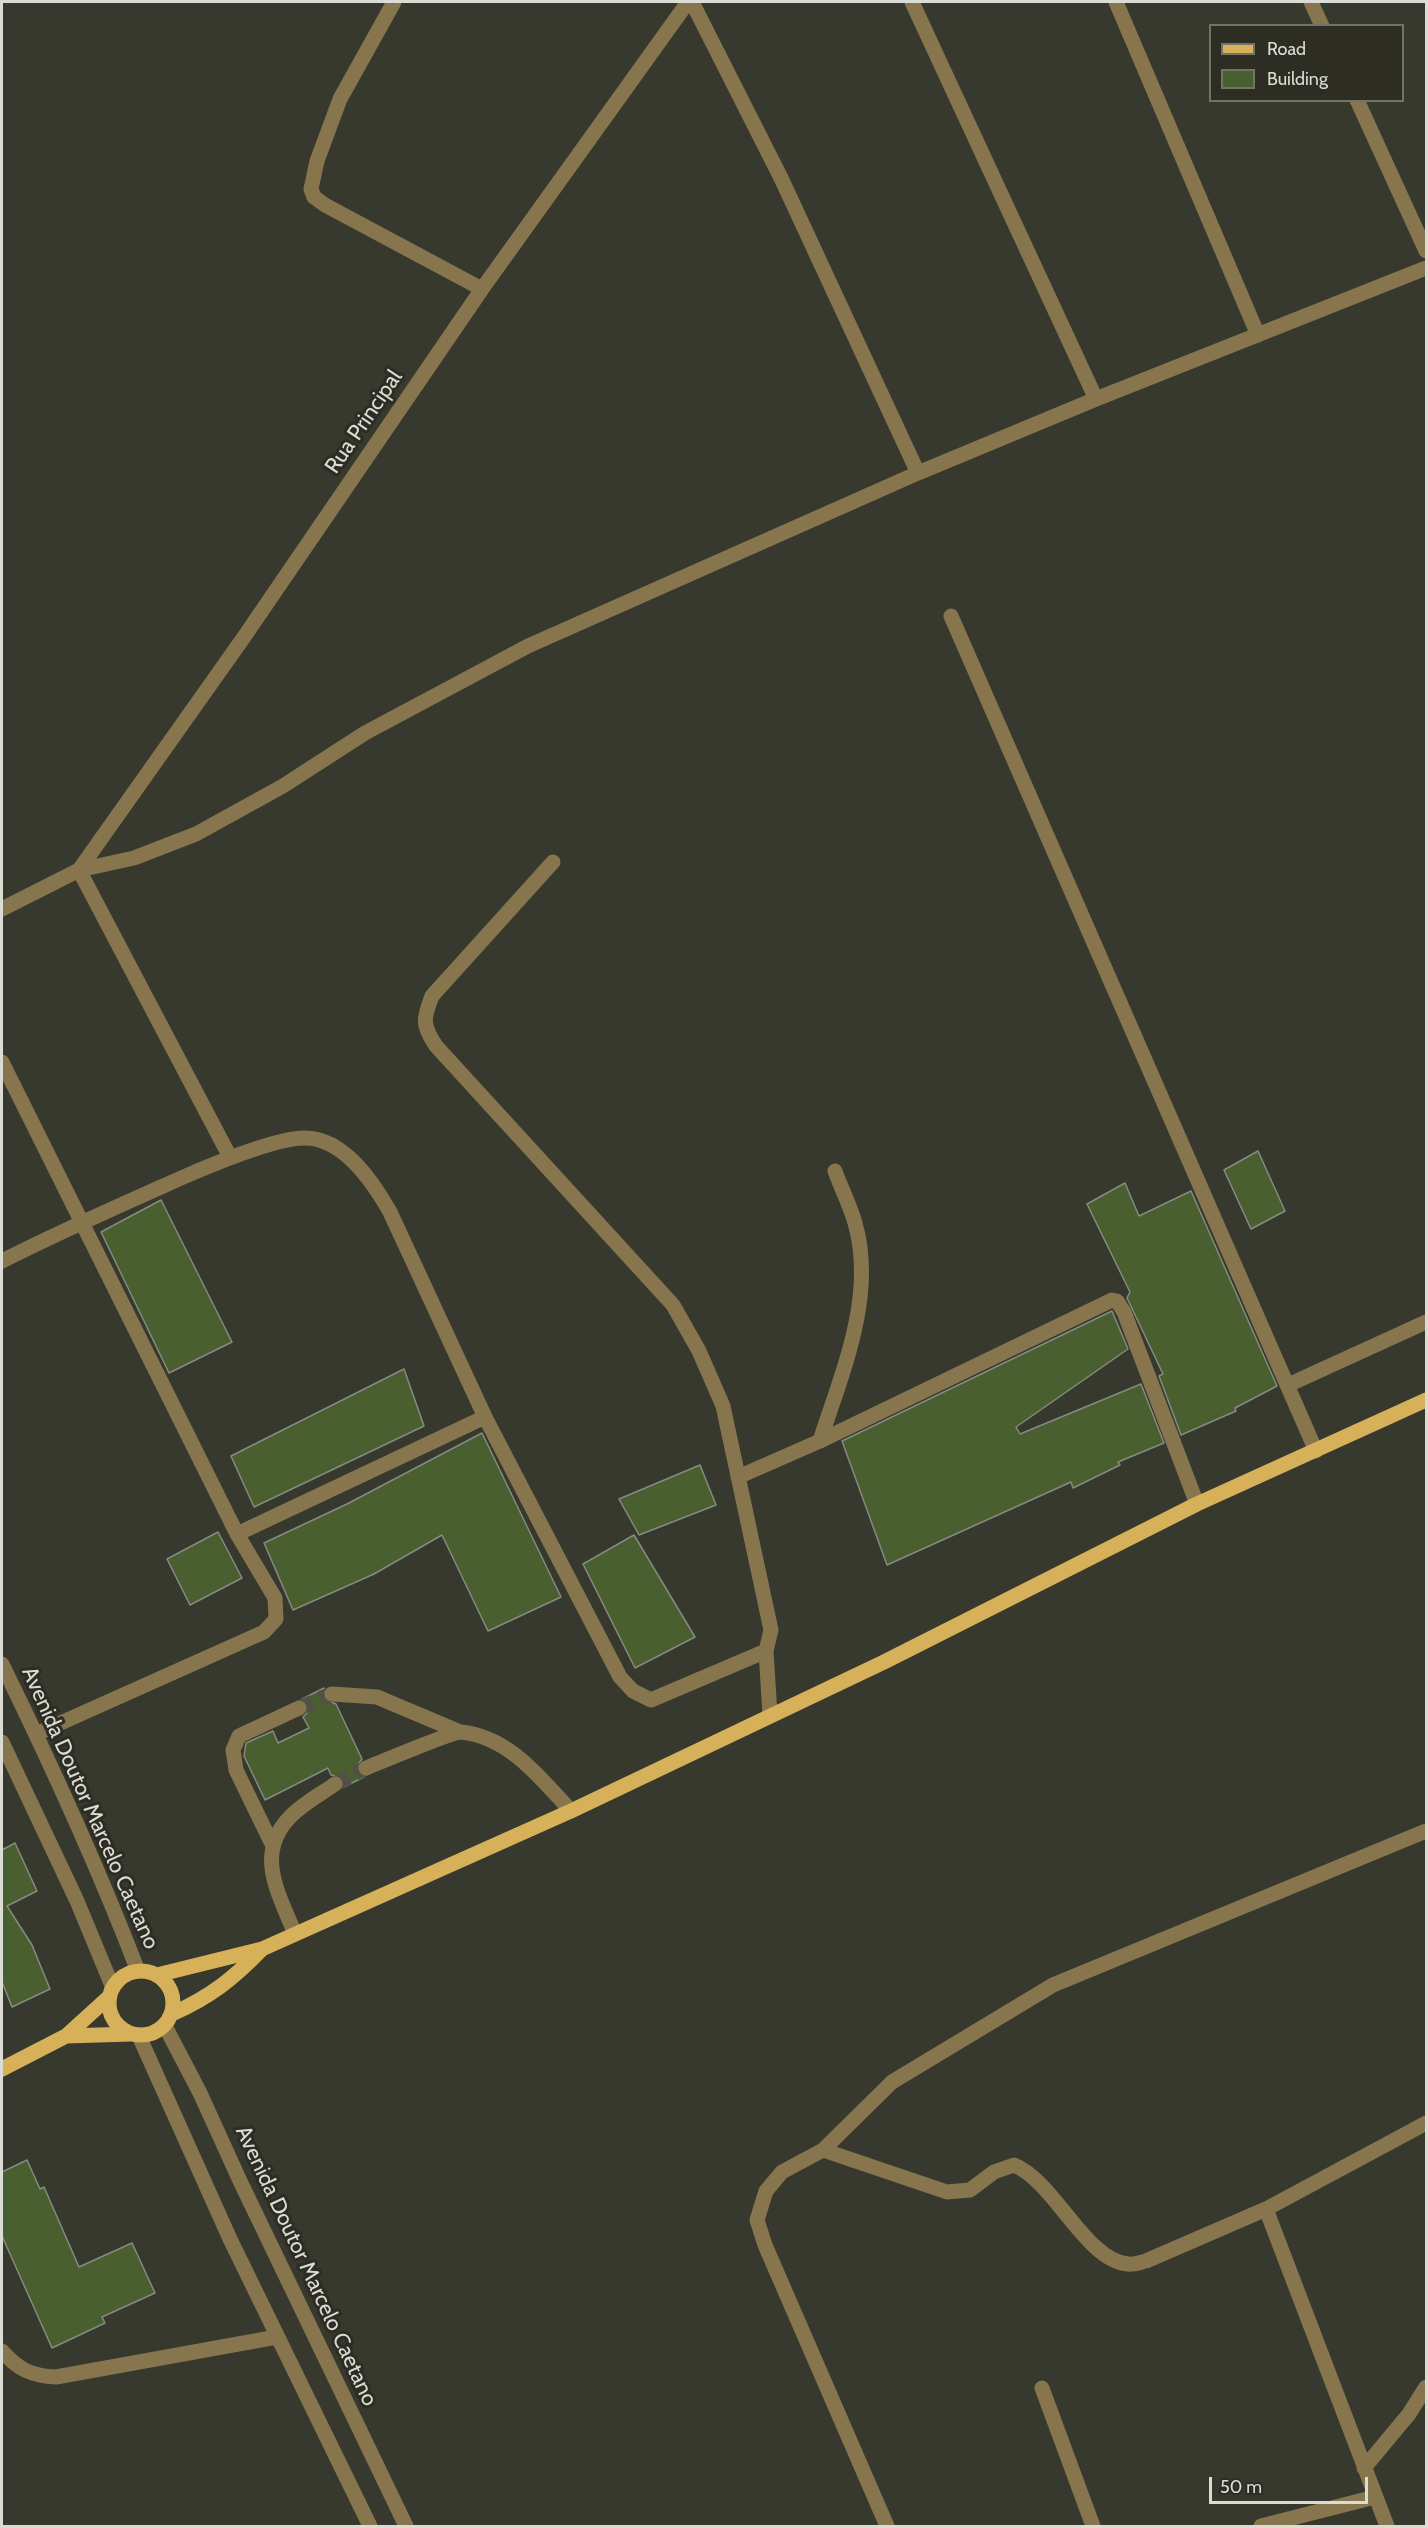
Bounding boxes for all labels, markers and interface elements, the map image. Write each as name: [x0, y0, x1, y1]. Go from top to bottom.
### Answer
legend: [1209, 24, 1404, 102]
text: Road: [1267, 38, 1306, 60]
text: Building: [1267, 68, 1328, 90]
street label: Rua Principal: [320, 365, 408, 479]
street label: Avenida Doutor Marcelo Caetano: [16, 1663, 164, 1953]
street label: Avenida Doutor Marcelo Caetano: [229, 2122, 383, 2410]
scale bar: [1212, 2465, 1371, 2503]
text: 50 m: [1220, 2476, 1262, 2498]

